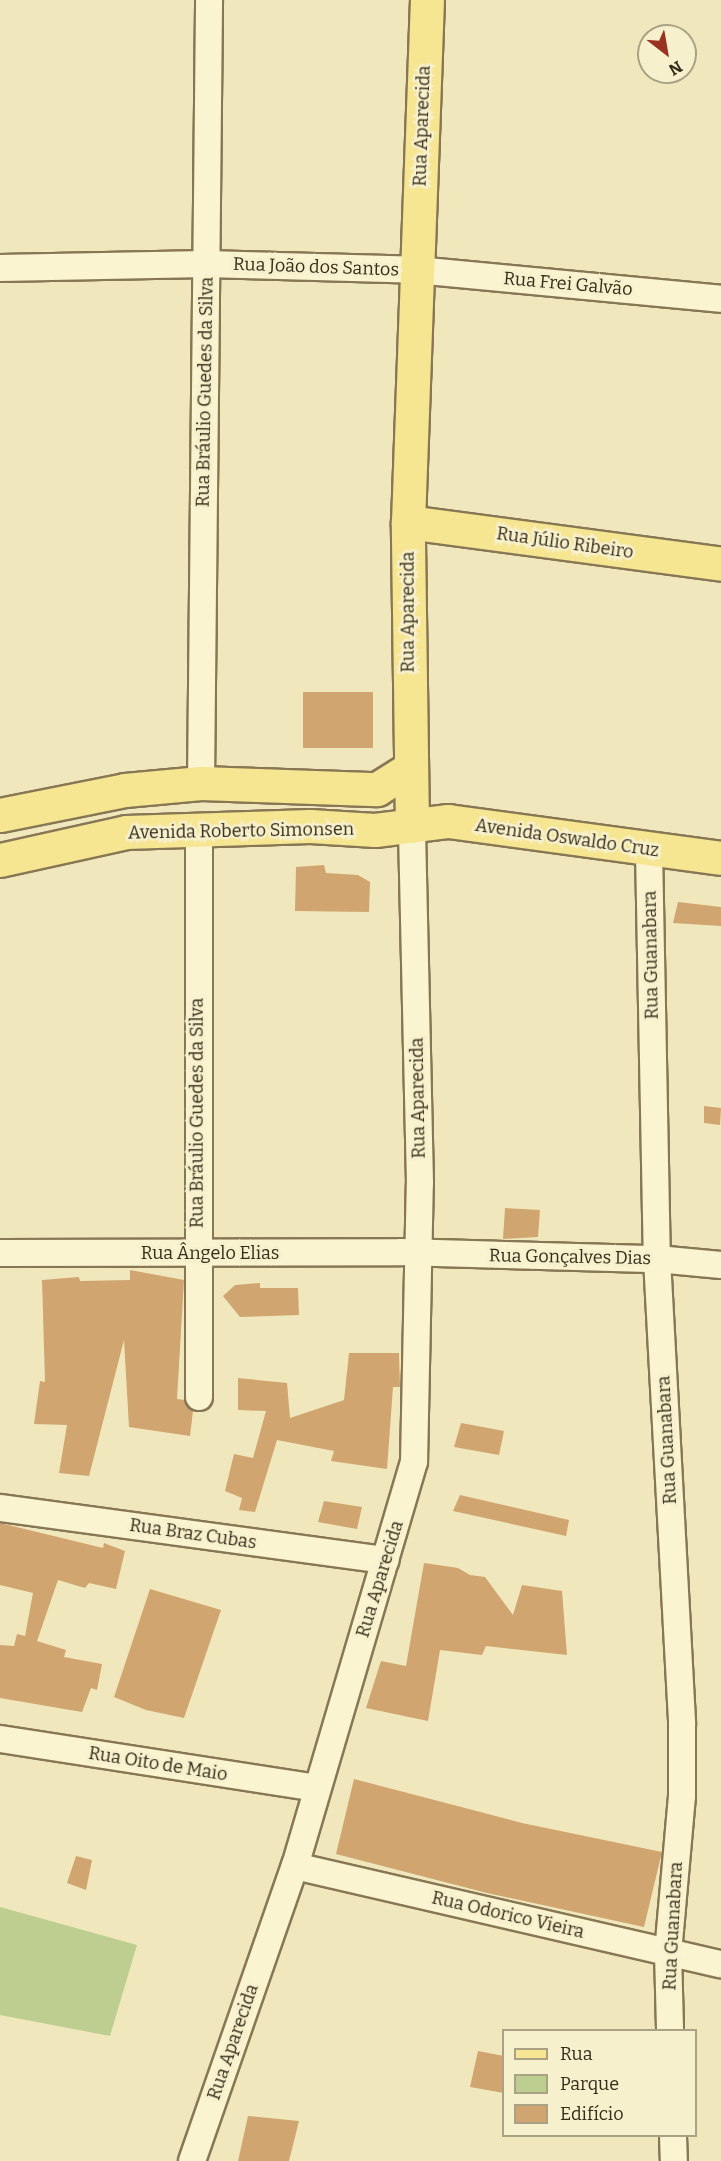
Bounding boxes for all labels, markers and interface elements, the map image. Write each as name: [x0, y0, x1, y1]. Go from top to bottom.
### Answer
north arrow: [637, 24, 697, 84]
text: N: [665, 57, 686, 79]
street label: Rua Aparecida: [409, 65, 435, 187]
street label: Rua João dos Santos: [233, 253, 399, 281]
street label: Rua Frei Galvão: [503, 268, 633, 300]
street label: Rua Bráulio Guedes da Silva: [192, 277, 218, 507]
street label: Rua Júlio Ribeiro: [495, 523, 635, 563]
street label: Rua Aparecida: [397, 551, 419, 673]
street label: Avenida Oswaldo Cruz: [474, 814, 660, 862]
street label: Avenida Roberto Simonsen: [128, 818, 354, 844]
street label: Rua Guanabara: [639, 890, 663, 1020]
street label: Rua Bráulio Guedes da Silva: [186, 998, 208, 1228]
street label: Rua Aparecida: [406, 1037, 430, 1159]
street label: Rua Ângelo Elias: [141, 1242, 279, 1264]
street label: Rua Gonçalves Dias: [489, 1245, 651, 1269]
street label: Rua Guanabara: [653, 1375, 681, 1505]
street label: Rua Braz Cubas: [128, 1514, 258, 1554]
street label: Rua Aparecida: [352, 1518, 408, 1640]
street label: Rua Oito de Maio: [87, 1742, 229, 1786]
street label: Rua Guanabara: [659, 1861, 687, 1991]
street label: Rua Odorico Vieira: [430, 1887, 586, 1943]
street label: Rua Aparecida: [203, 1981, 263, 2103]
legend: [502, 2029, 697, 2137]
text: Rua: [560, 2043, 593, 2065]
text: Parque: [560, 2073, 619, 2095]
text: Edifício: [560, 2103, 624, 2125]

